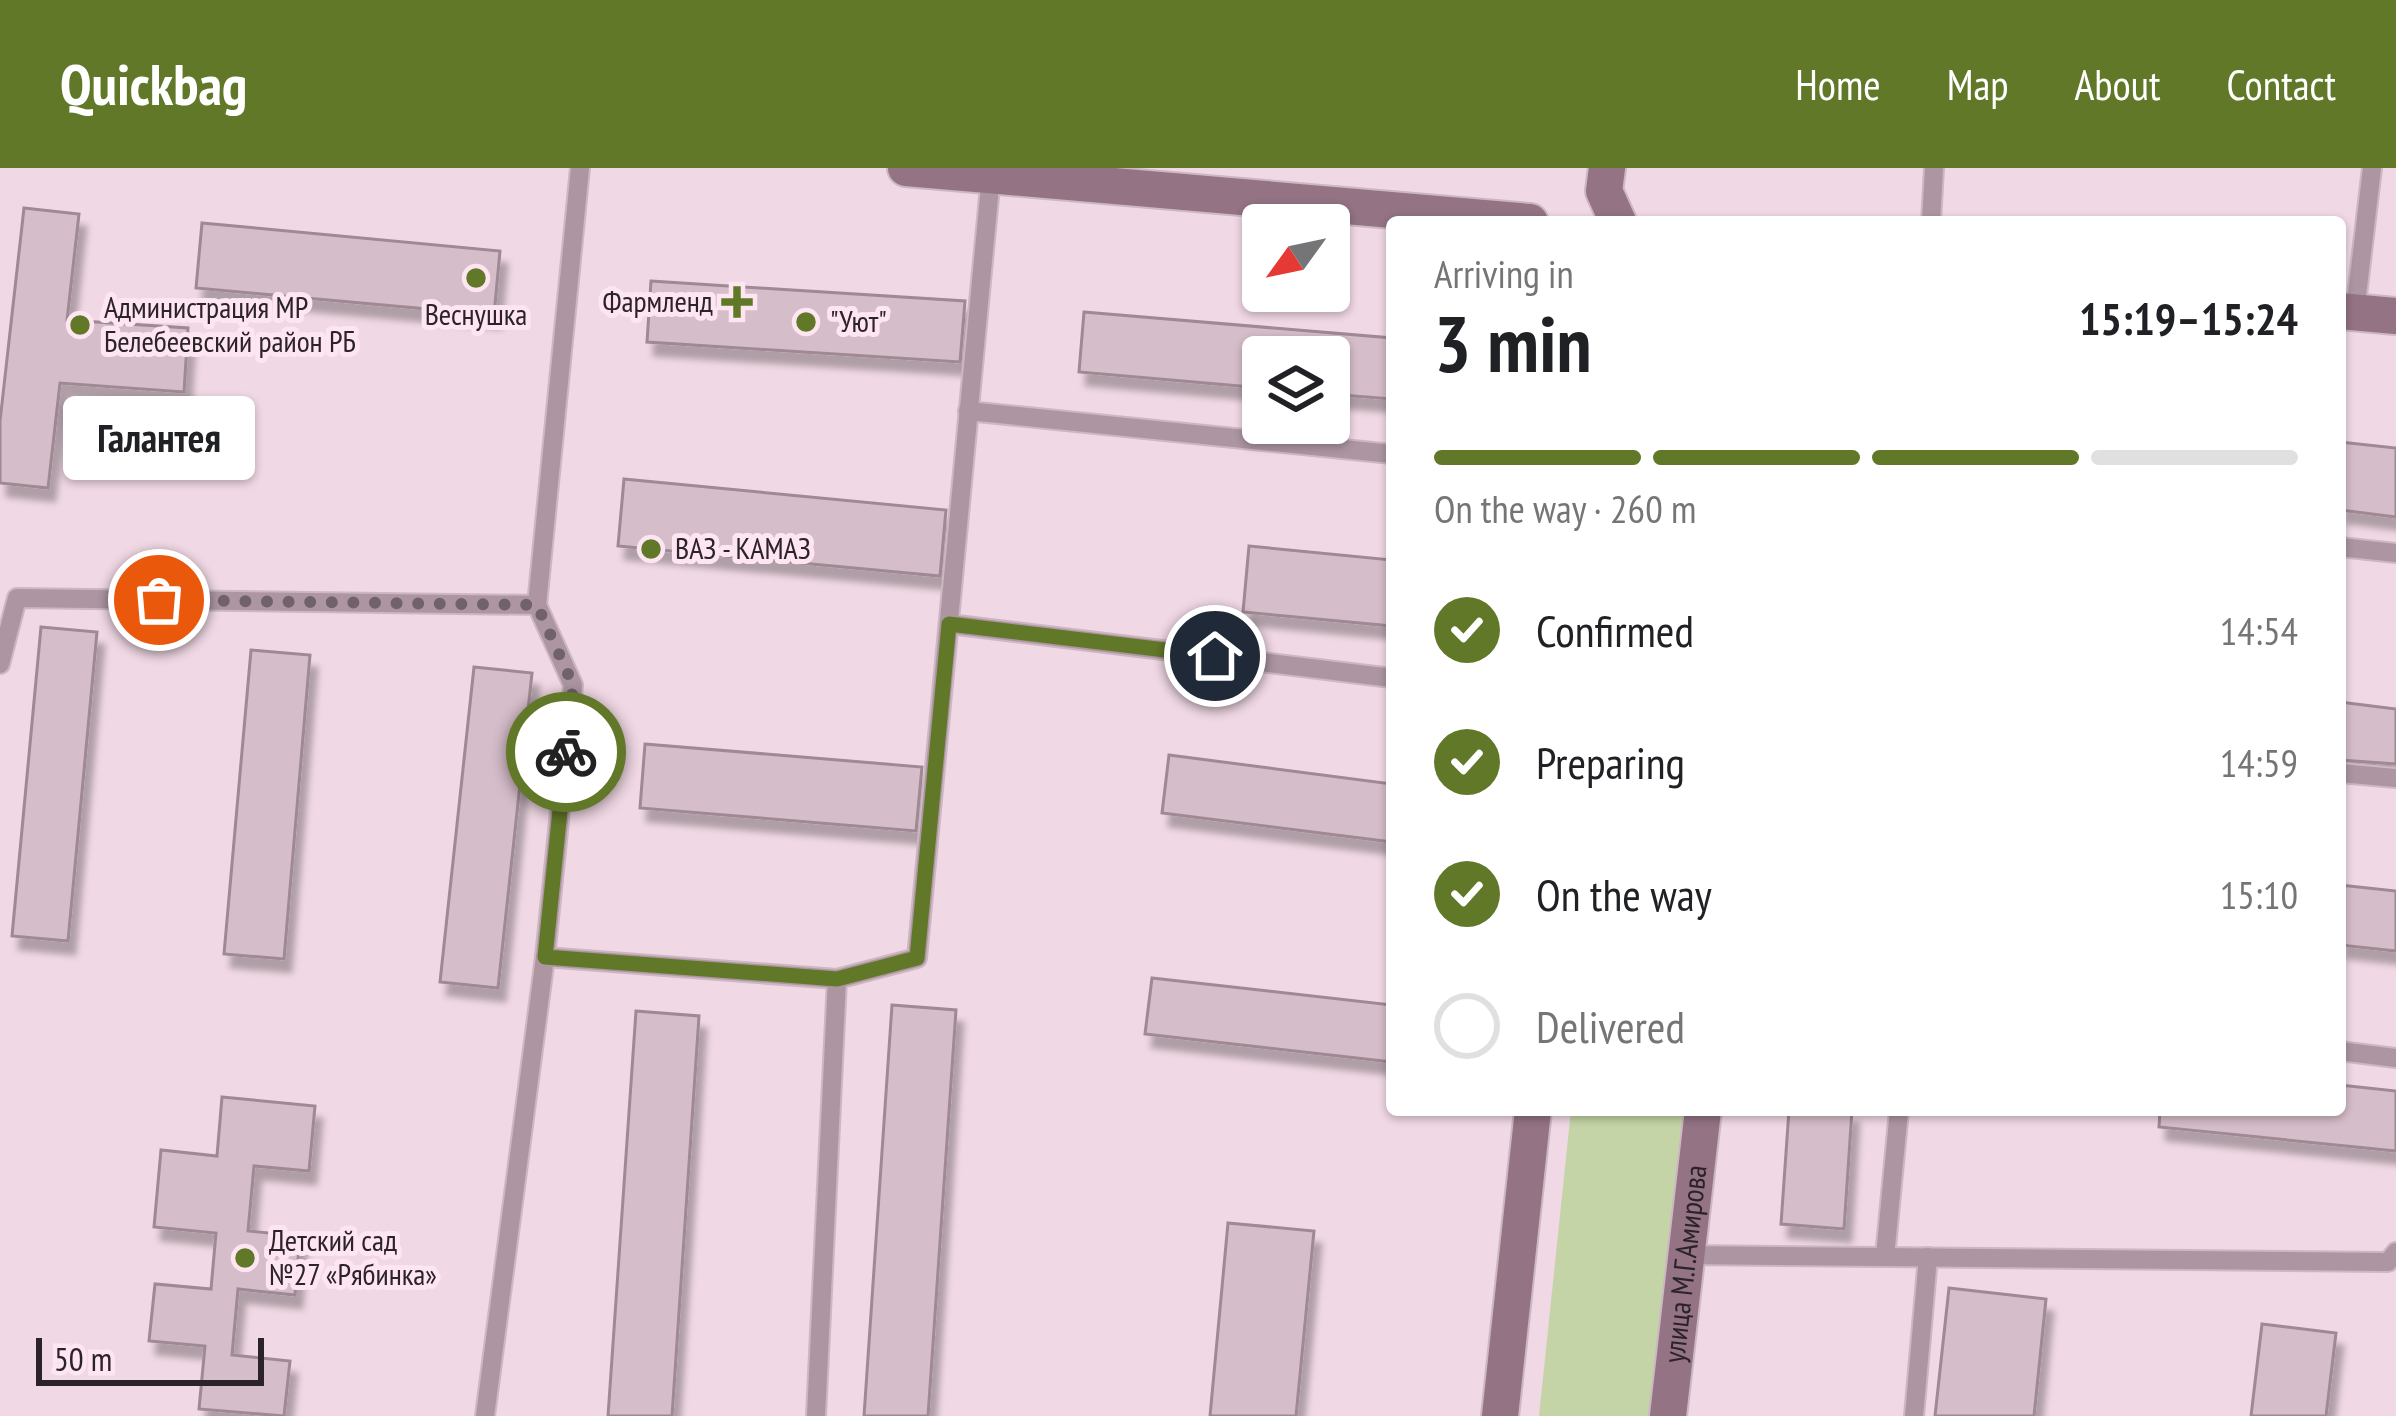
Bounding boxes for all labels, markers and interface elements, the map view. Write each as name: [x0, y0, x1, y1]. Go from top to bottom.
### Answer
text: Quickbag: [60, 47, 247, 121]
text: Home: [1795, 57, 1881, 112]
text: Map: [1947, 57, 2008, 112]
text: About: [2074, 57, 2161, 112]
text: Contact: [2227, 57, 2336, 112]
north arrow: [1242, 204, 1350, 312]
map controls: [1242, 204, 1350, 444]
text: Arriving in: [1434, 248, 1574, 299]
marker: Веснушка: [463, 265, 489, 291]
place label: Фармленд: [603, 281, 713, 320]
place label: Администрация МР Белебеевский район РБ: [104, 287, 356, 360]
marker: Фармленд: [724, 289, 750, 315]
text: 15:19–15:24: [2079, 289, 2298, 347]
text: 3 min: [1434, 293, 1592, 394]
place label: Веснушка: [425, 294, 527, 333]
place label: "Уют": [830, 301, 887, 340]
marker: "Уют": [793, 309, 819, 335]
marker: Администрация МР Белебеевский район РБ: [67, 312, 93, 338]
button: layers: [1242, 336, 1350, 444]
callout: Галантея: [63, 396, 255, 480]
text: Галантея: [97, 412, 221, 463]
text: On the way · 260 m: [1434, 483, 1696, 534]
place label: ВАЗ - КАМАЗ: [675, 528, 811, 567]
marker: ВАЗ - КАМАЗ: [638, 536, 664, 562]
pin: [108, 549, 210, 651]
icon: bag: [126, 567, 192, 633]
icon: check: [1434, 597, 1500, 663]
text: Confirmed: [1536, 601, 1694, 659]
pin: [1164, 605, 1266, 707]
text: 14:54: [2220, 605, 2298, 656]
icon: home: [1182, 623, 1248, 689]
courier: [506, 692, 626, 812]
icon: bike: [533, 719, 599, 785]
icon: check: [1434, 729, 1500, 795]
text: Preparing: [1536, 733, 1685, 791]
text: 14:59: [2220, 737, 2298, 788]
icon: check: [1434, 861, 1500, 927]
text: On the way: [1536, 865, 1712, 923]
text: 15:10: [2220, 869, 2298, 920]
text: Delivered: [1536, 997, 1685, 1055]
street label: улица М.Г.Амирова: [1653, 1163, 1715, 1365]
place label: Детский сад №27 «Рябинка»: [269, 1220, 437, 1293]
marker: Детский сад №27 «Рябинка»: [232, 1245, 258, 1271]
scale bar: [36, 1332, 264, 1385]
text: 50 m: [54, 1337, 112, 1380]

